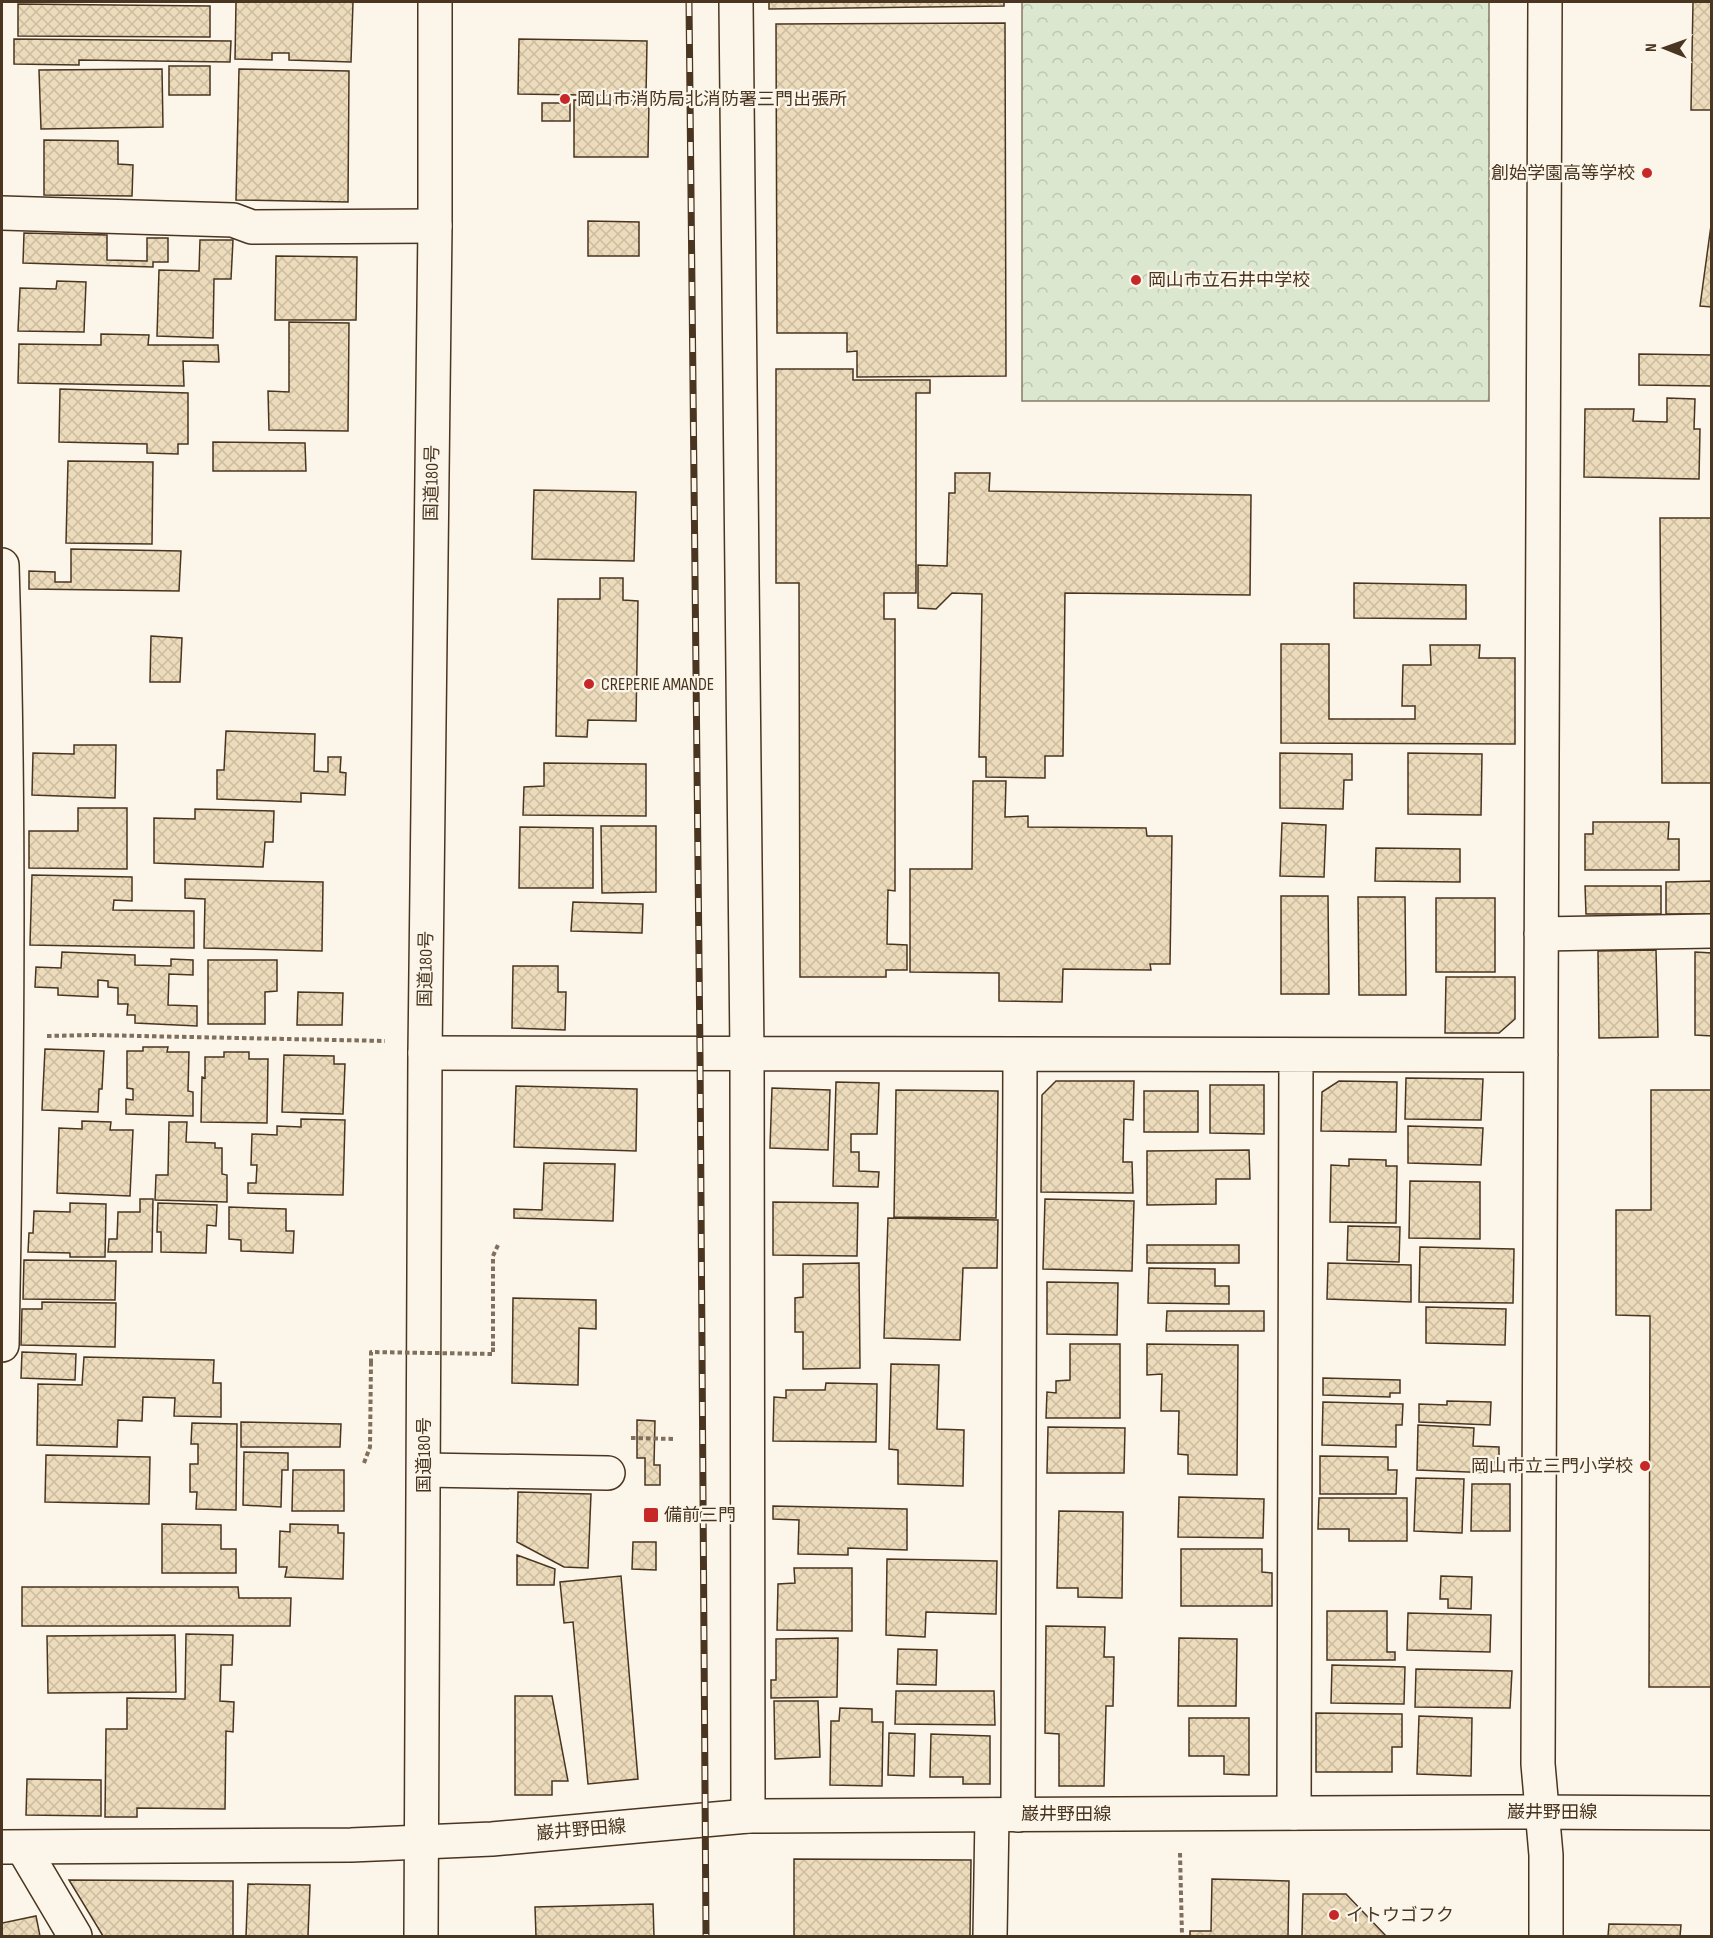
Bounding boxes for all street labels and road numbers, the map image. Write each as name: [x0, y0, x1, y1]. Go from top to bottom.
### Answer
street label: 国道180号: [421, 445, 443, 521]
street label: 国道180号: [415, 931, 437, 1007]
street label: 国道180号: [414, 1417, 435, 1493]
street label: 巌井野田線: [1507, 1802, 1597, 1823]
street label: 巌井野田線: [1021, 1804, 1111, 1825]
street label: 巌井野田線: [535, 1816, 627, 1844]

